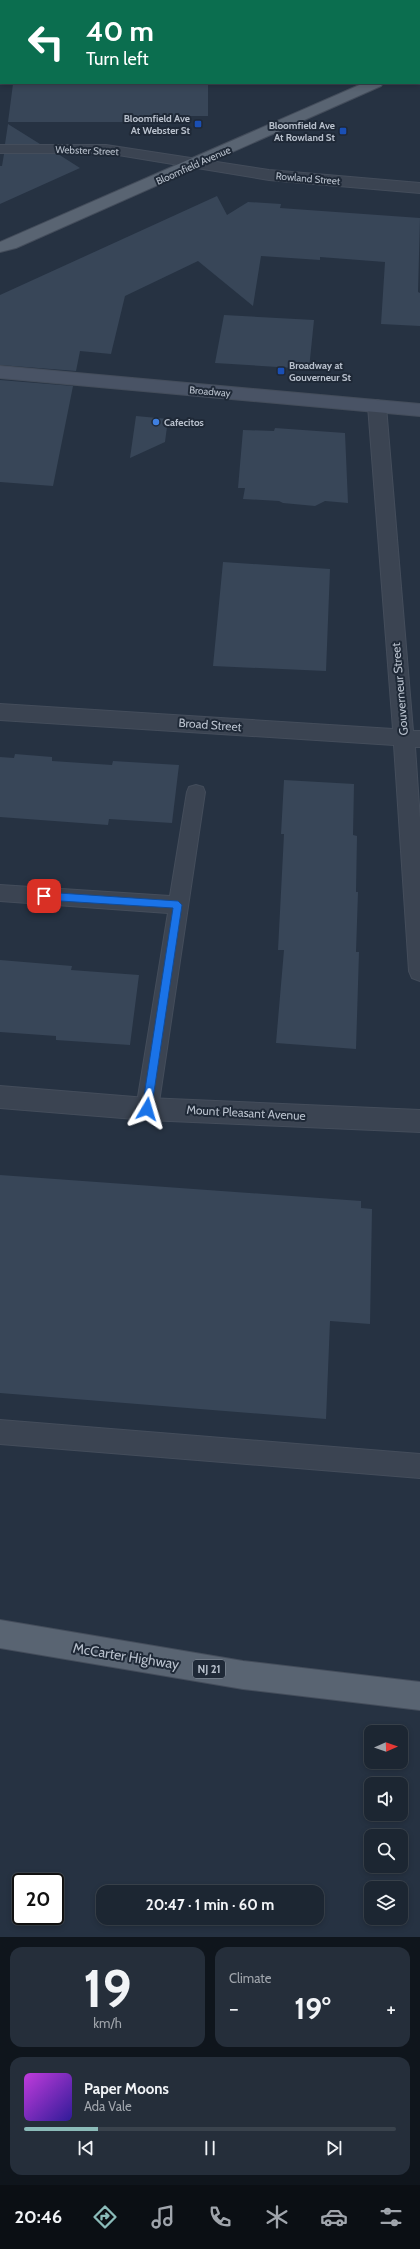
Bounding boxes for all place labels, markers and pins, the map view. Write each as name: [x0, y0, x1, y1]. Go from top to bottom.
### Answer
place label: Bloomfield Ave At Webster St: [124, 112, 191, 137]
marker: Bloomfield Ave At Webster St: [193, 119, 203, 129]
place label: Bloomfield Ave At Rowland St: [269, 119, 336, 144]
marker: Bloomfield Ave At Rowland St: [338, 126, 348, 136]
place label: Broadway at Gouverneur St: [289, 359, 352, 384]
marker: Broadway at Gouverneur St: [276, 366, 286, 376]
place label: Cafecitos: [164, 416, 204, 429]
marker: Cafecitos: [151, 417, 161, 427]
pin: [27, 879, 61, 913]

